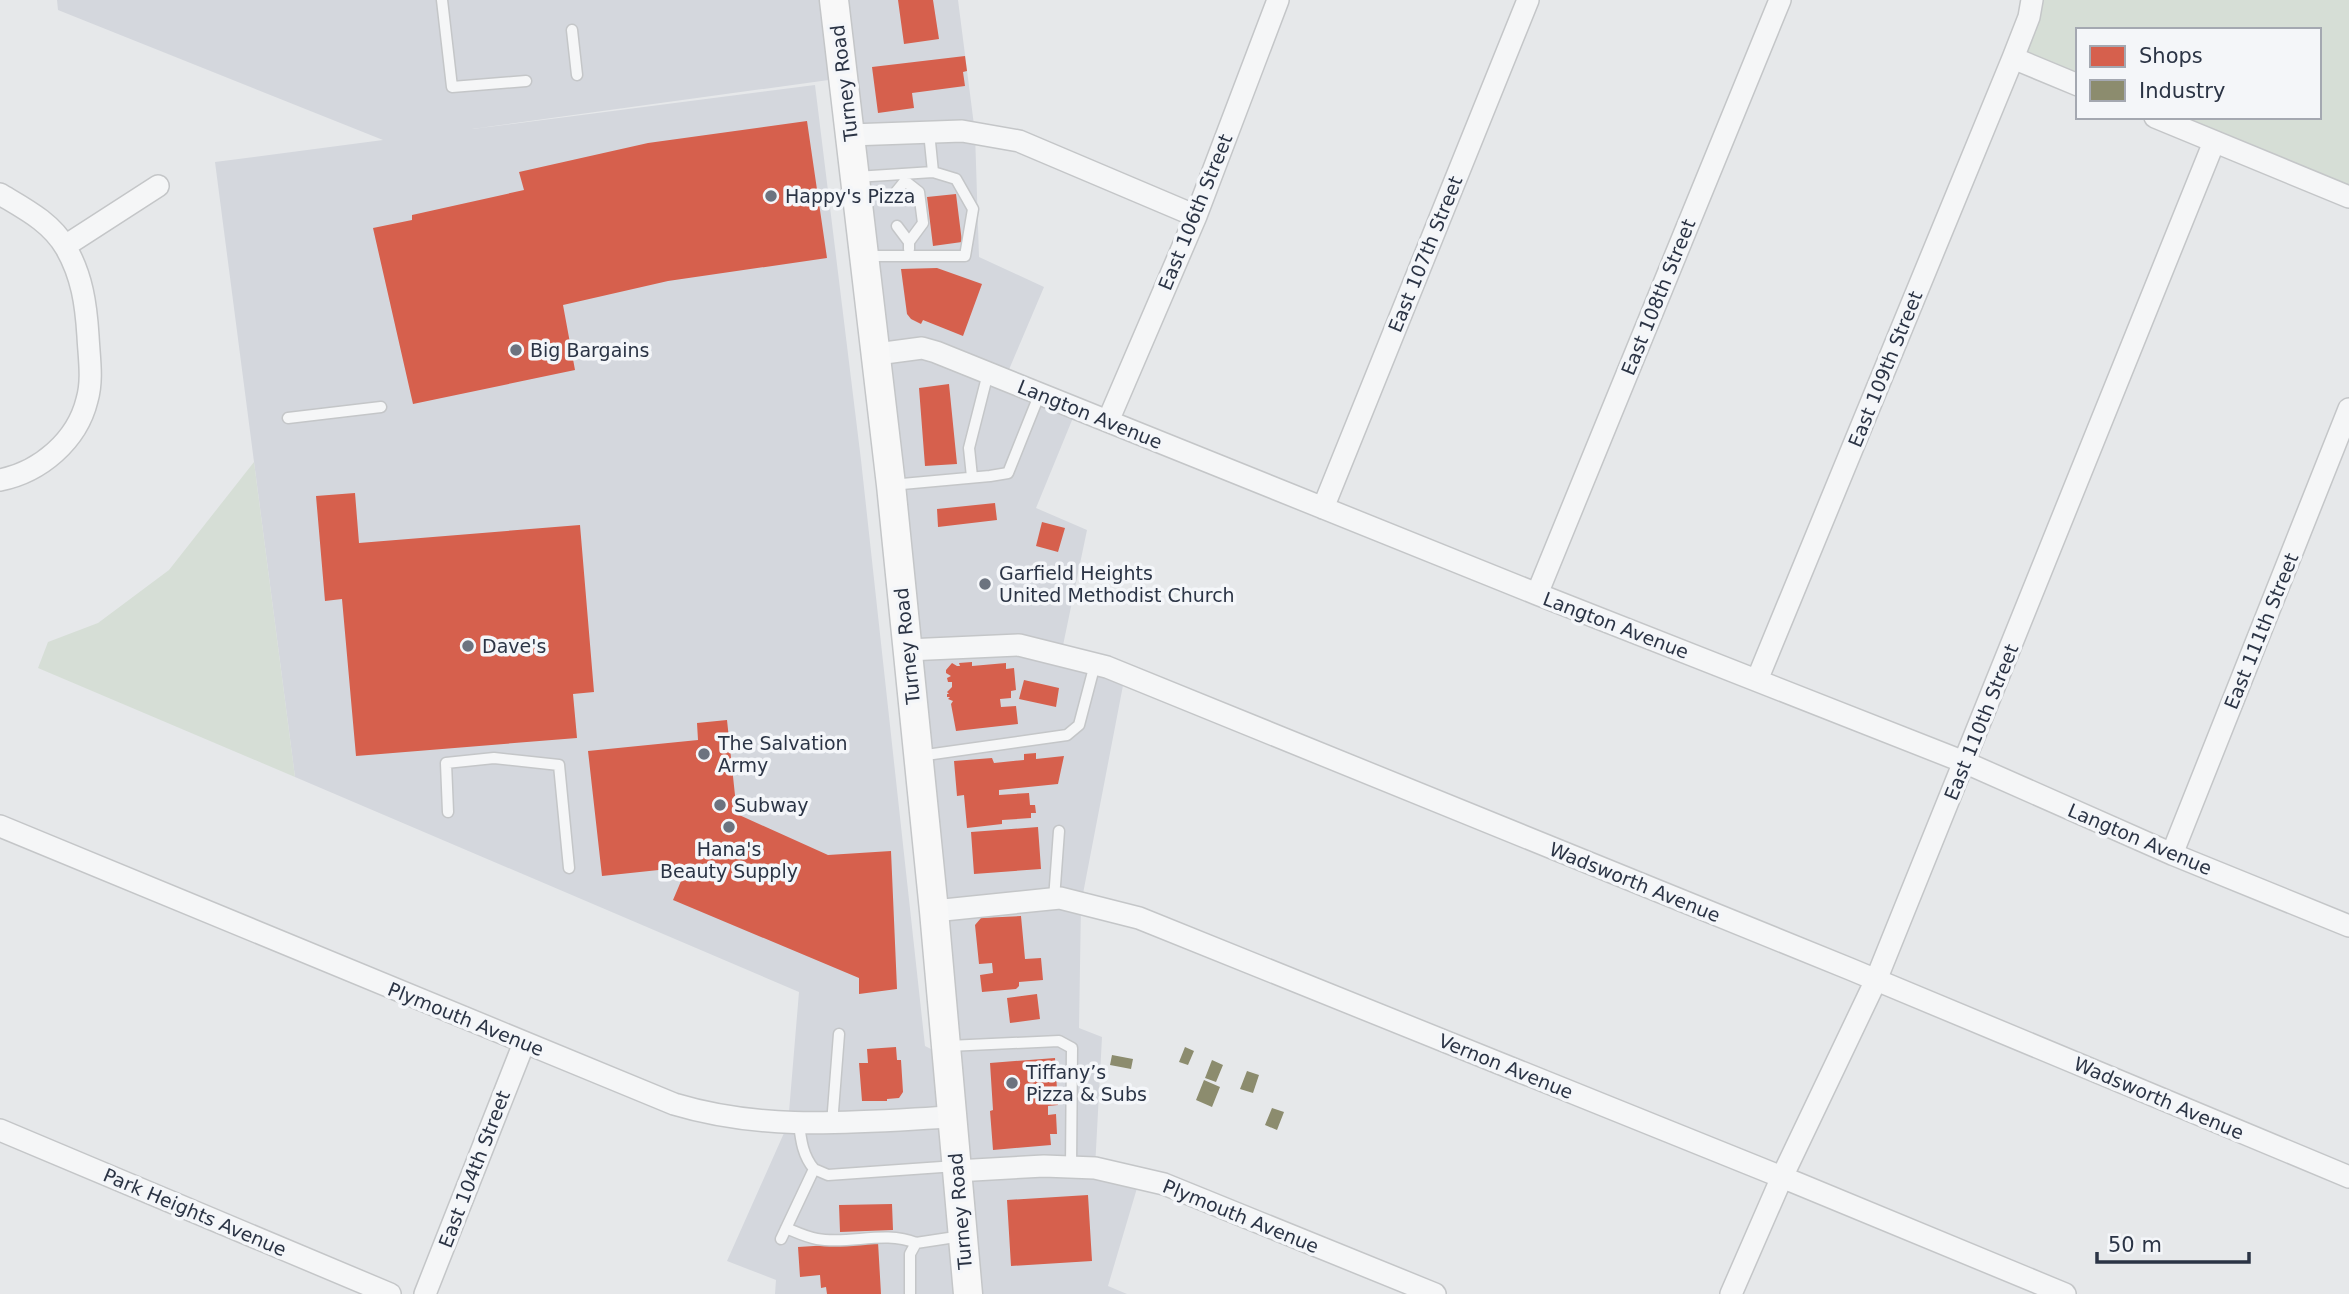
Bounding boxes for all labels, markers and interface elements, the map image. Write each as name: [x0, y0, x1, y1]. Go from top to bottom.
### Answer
street label: Turney Road: [826, 24, 862, 143]
legend: [2076, 28, 2321, 119]
text: Shops: [2139, 44, 2203, 68]
text: Industry: [2139, 79, 2225, 103]
street label: East 106th Street: [1154, 131, 1236, 293]
street label: East 107th Street: [1384, 173, 1466, 335]
place label: Happy's Pizza: [785, 185, 915, 207]
marker: Happy's Pizza: [763, 188, 779, 204]
street label: East 108th Street: [1617, 216, 1699, 378]
street label: East 109th Street: [1844, 288, 1926, 450]
place label: Big Bargains: [530, 339, 650, 361]
marker: Big Bargains: [508, 342, 524, 358]
street label: Langton Avenue: [1014, 375, 1166, 453]
street label: East 111th Street: [2220, 550, 2302, 712]
place label: Garfield Heights United Methodist Church: [999, 562, 1235, 606]
marker: Garfield Heights United Methodist Church: [977, 576, 993, 592]
street label: Turney Road: [890, 587, 924, 706]
street label: Langton Avenue: [1540, 587, 1692, 663]
place label: Dave's: [482, 635, 546, 657]
marker: Dave's: [460, 638, 476, 654]
street label: East 110th Street: [1940, 641, 2022, 803]
place label: The Salvation Army: [717, 732, 848, 776]
marker: The Salvation Army: [696, 746, 712, 762]
place label: Subway: [734, 794, 809, 816]
marker: Subway: [712, 797, 728, 813]
street label: Langton Avenue: [2065, 799, 2215, 879]
marker: Hana's Beauty Supply: [721, 819, 737, 835]
place label: Hana's Beauty Supply: [660, 838, 798, 882]
street label: Wadsworth Avenue: [1546, 838, 1724, 926]
street label: Plymouth Avenue: [385, 978, 547, 1060]
street label: Vernon Avenue: [1436, 1029, 1576, 1103]
street label: Wadsworth Avenue: [2071, 1052, 2247, 1144]
place label: Tiffany’s Pizza & Subs: [1025, 1061, 1147, 1105]
marker: Tiffany’s Pizza & Subs: [1004, 1075, 1020, 1091]
street label: East 104th Street: [434, 1087, 514, 1251]
street label: Turney Road: [944, 1152, 976, 1271]
street label: Park Heights Avenue: [100, 1163, 290, 1261]
street label: Plymouth Avenue: [1160, 1175, 1322, 1257]
scale bar: [2097, 1220, 2249, 1264]
text: 50 m: [2108, 1233, 2162, 1257]

